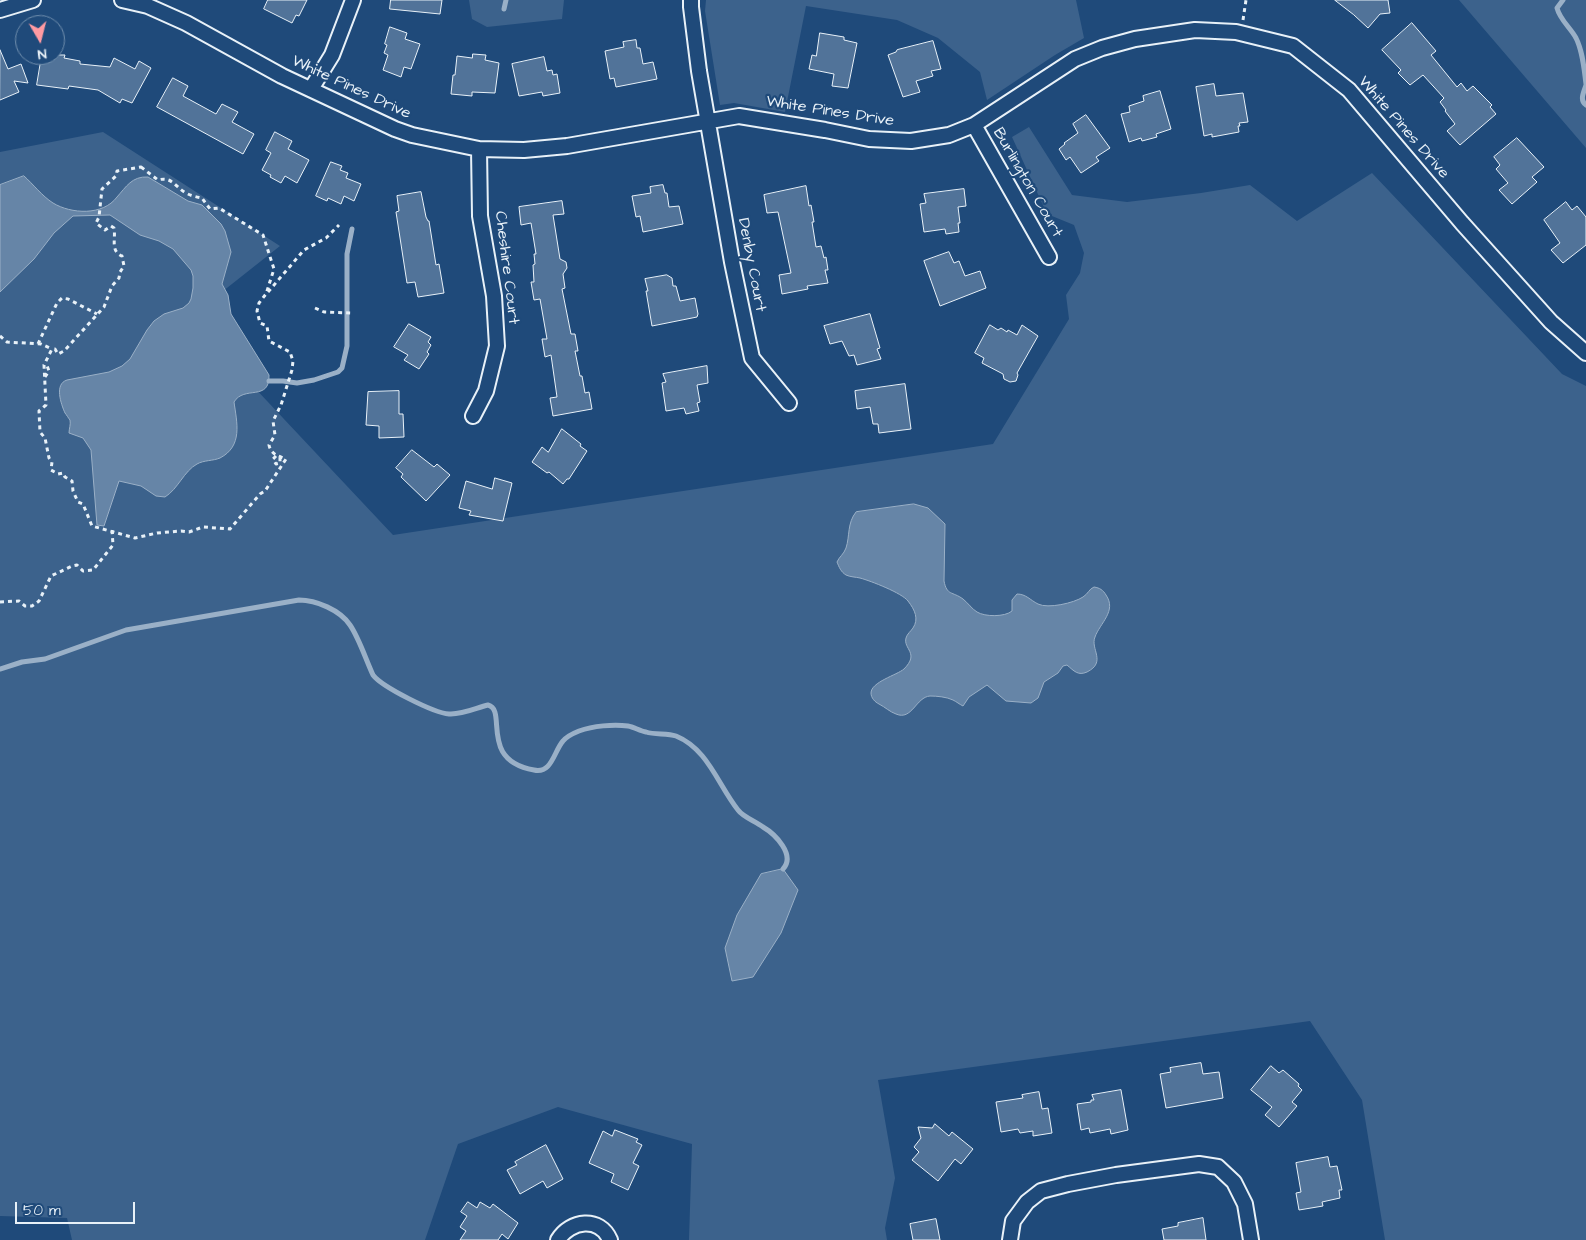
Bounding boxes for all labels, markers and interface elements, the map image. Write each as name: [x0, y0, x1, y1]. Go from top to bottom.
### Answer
north arrow: [15, 15, 65, 65]
text: N: [36, 43, 48, 64]
street label: White Pines Drive: [288, 52, 414, 124]
street label: White Pines Drive: [1353, 73, 1453, 183]
street label: White Pines Drive: [765, 92, 895, 132]
street label: Burlington Court: [988, 125, 1066, 241]
street label: Cheshire Court: [490, 210, 522, 326]
street label: Denby Court: [733, 217, 769, 313]
scale bar: [18, 1192, 138, 1224]
text: 50 m: [23, 1200, 61, 1221]

